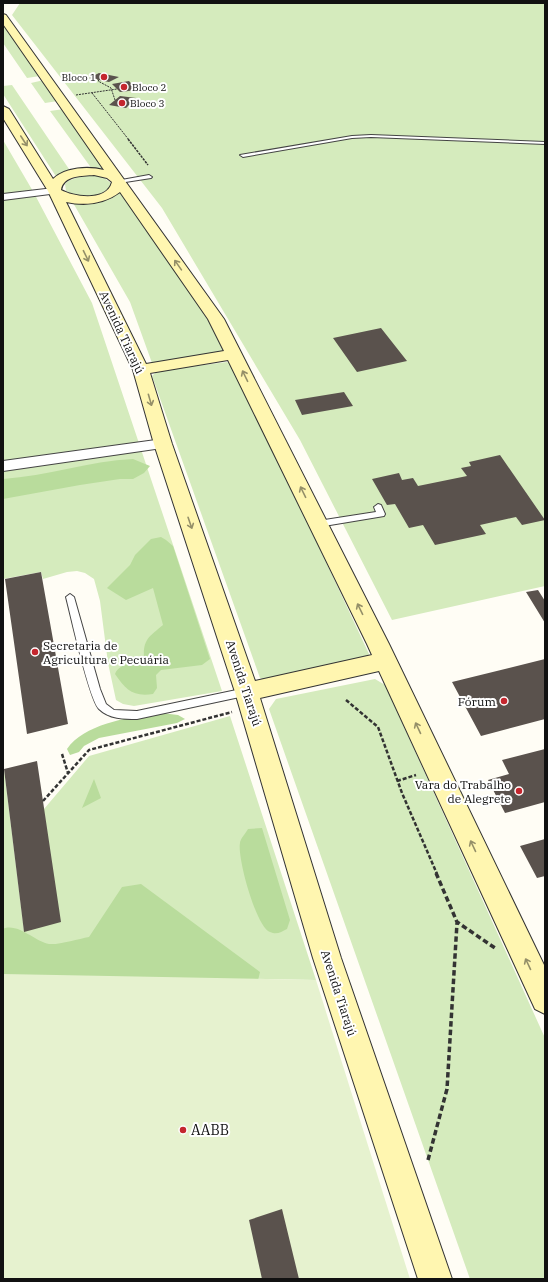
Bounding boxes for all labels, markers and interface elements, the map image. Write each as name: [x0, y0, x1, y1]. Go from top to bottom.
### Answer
place label: Bloco 1: [62, 71, 96, 84]
marker: Bloco 1: [99, 72, 109, 82]
place label: Bloco 2: [132, 81, 166, 94]
marker: Bloco 2: [119, 82, 129, 92]
place label: Bloco 3: [130, 97, 164, 110]
marker: Bloco 3: [117, 98, 127, 108]
one-way arrow: [20, 135, 28, 146]
one-way arrow: [83, 249, 90, 261]
one-way arrow: [174, 259, 182, 270]
street label: Avenida Tiarajú: [96, 288, 148, 376]
one-way arrow: [241, 370, 248, 382]
one-way arrow: [147, 393, 154, 406]
one-way arrow: [298, 487, 306, 499]
one-way arrow: [187, 517, 194, 530]
one-way arrow: [356, 603, 364, 615]
place label: Secretaria de Agricultura e Pecuária: [43, 638, 170, 667]
street label: Avenida Tiarajú: [223, 638, 265, 729]
marker: Secretaria de Agricultura e Pecuária: [30, 647, 40, 657]
place label: Fórum: [458, 694, 497, 709]
marker: Fórum: [499, 696, 509, 706]
one-way arrow: [414, 723, 421, 735]
place label: Vara do Trabalho de Alegrete: [415, 777, 511, 806]
marker: Vara do Trabalho de Alegrete: [514, 786, 524, 796]
one-way arrow: [469, 840, 476, 852]
street label: Avenida Tiarajú: [318, 948, 360, 1039]
one-way arrow: [524, 958, 531, 970]
place label: AABB: [191, 1121, 229, 1139]
marker: AABB: [178, 1125, 188, 1135]

